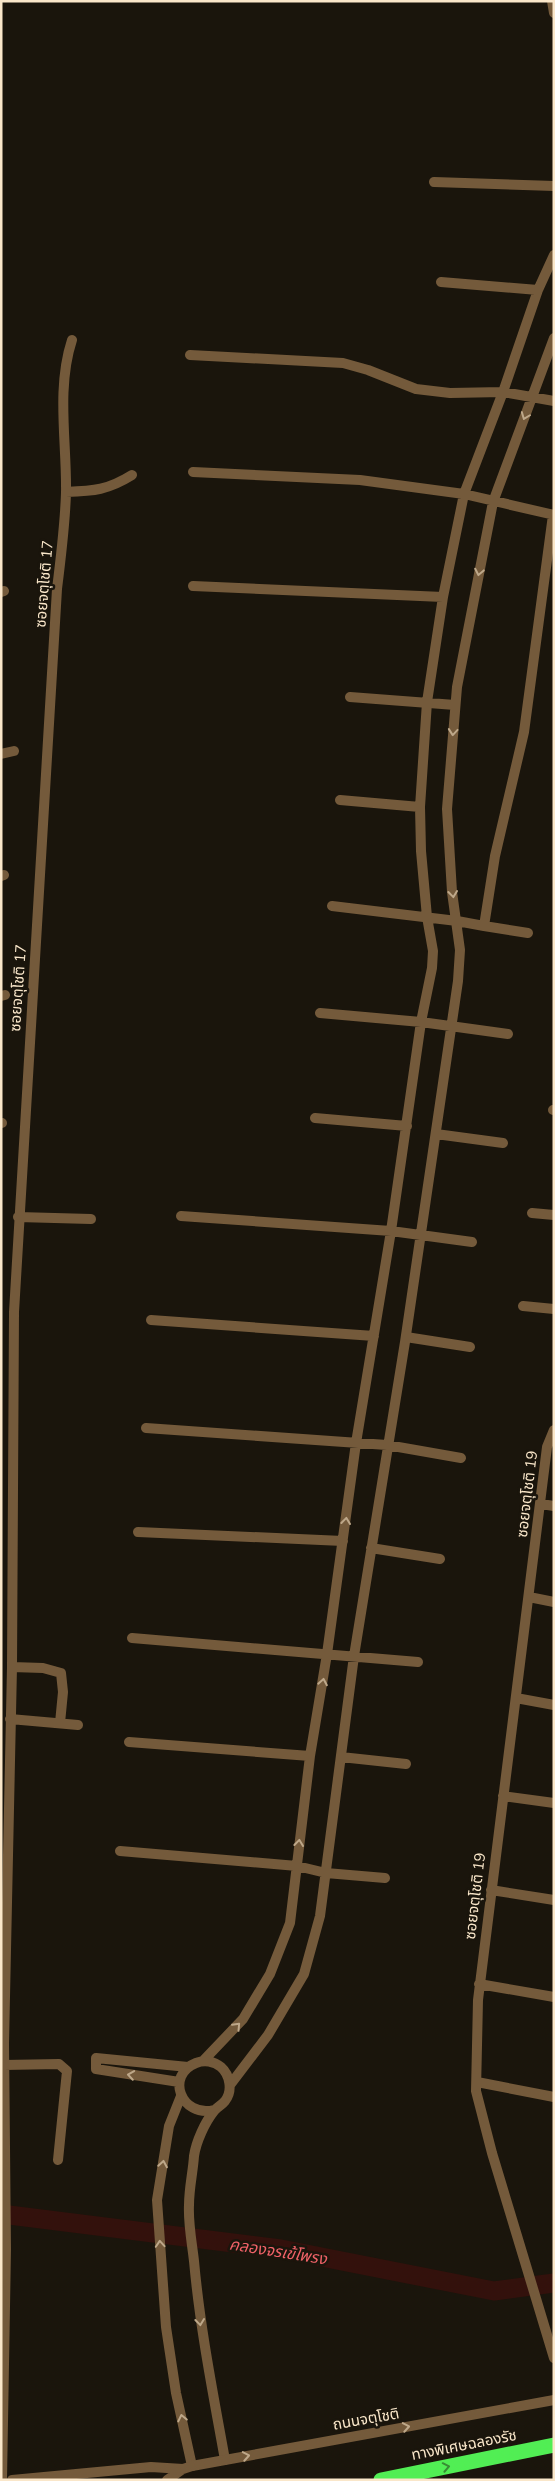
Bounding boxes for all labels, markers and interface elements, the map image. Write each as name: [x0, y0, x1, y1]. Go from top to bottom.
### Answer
one-way arrow: [521, 412, 531, 420]
street label: ซอยจตุโชติ 17: [30, 540, 58, 628]
one-way arrow: [474, 567, 485, 576]
one-way arrow: [448, 728, 459, 736]
one-way arrow: [447, 890, 458, 898]
street label: ซอยจตุโชติ 17: [5, 944, 31, 1032]
street label: ซอยจตุโชติ 19: [512, 1449, 542, 1539]
one-way arrow: [340, 1517, 351, 1525]
one-way arrow: [317, 1678, 327, 1686]
one-way arrow: [294, 1839, 304, 1847]
street label: ซอยจตุโชติ 19: [460, 1851, 490, 1941]
one-way arrow: [231, 2023, 240, 2032]
one-way arrow: [127, 2070, 136, 2080]
one-way arrow: [157, 2159, 168, 2167]
water label: คลองจรเข้โพรง: [227, 2233, 330, 2271]
one-way arrow: [155, 2240, 166, 2248]
one-way arrow: [194, 2318, 205, 2326]
street label: ถนนจตุโชติ: [331, 2403, 401, 2435]
one-way arrow: [177, 2414, 188, 2423]
one-way arrow: [401, 2422, 410, 2433]
street label: ทางพิเศษฉลองรัช: [410, 2425, 518, 2465]
one-way arrow: [241, 2451, 250, 2461]
one-way arrow: [442, 2462, 451, 2472]

